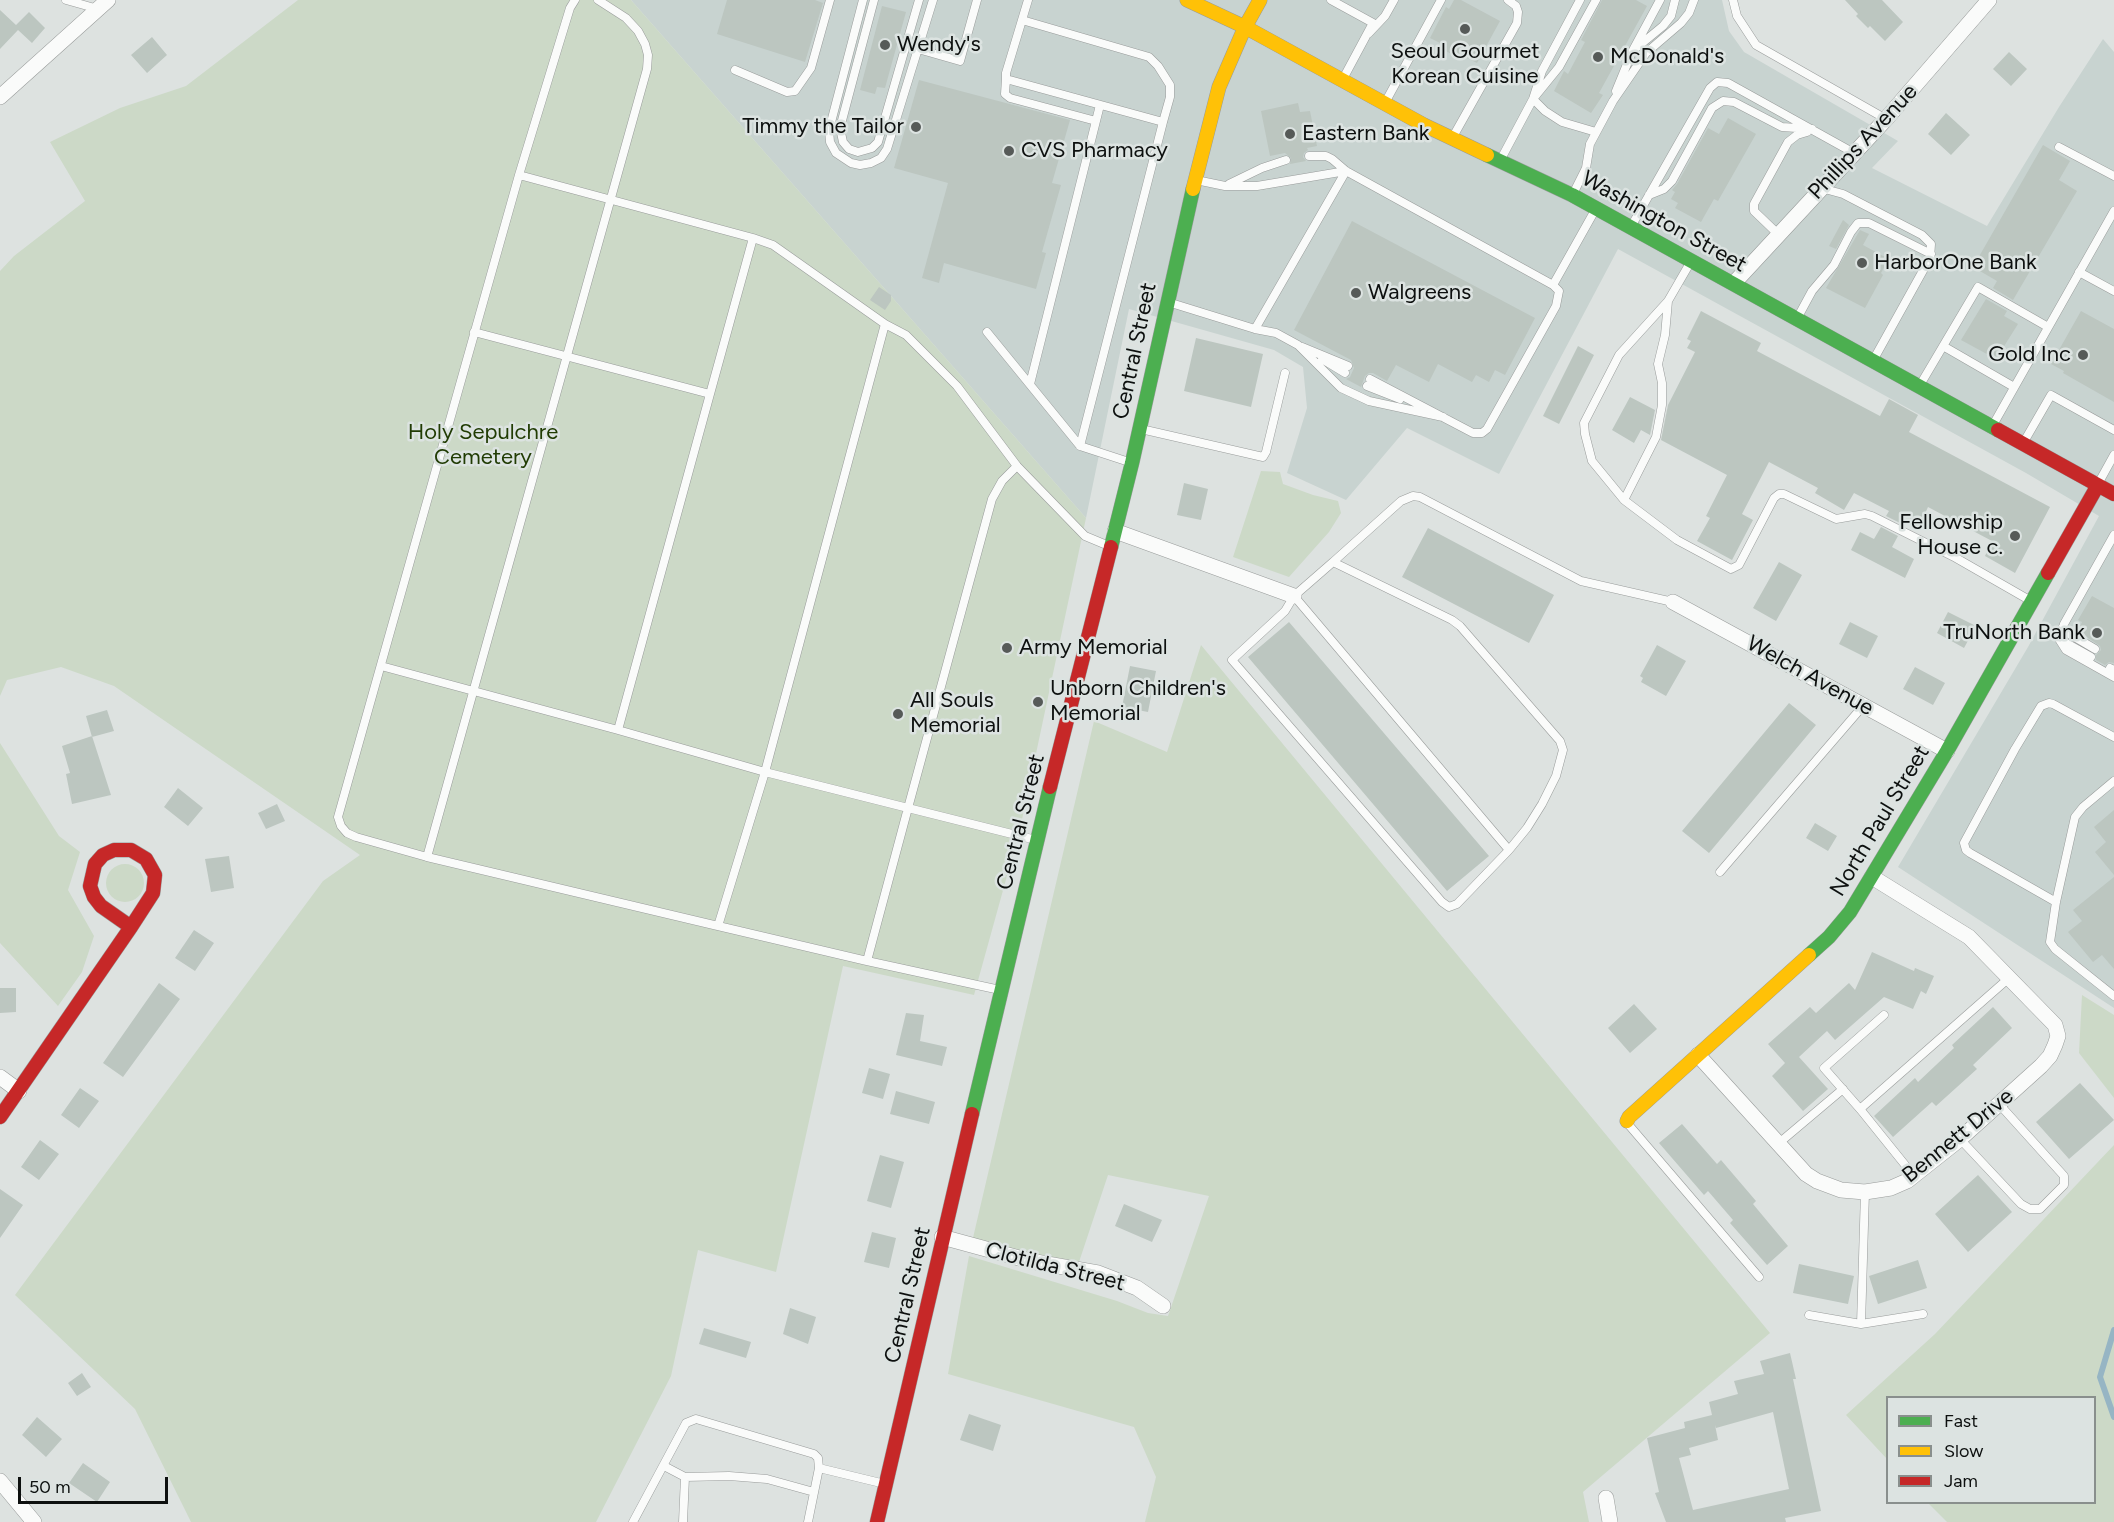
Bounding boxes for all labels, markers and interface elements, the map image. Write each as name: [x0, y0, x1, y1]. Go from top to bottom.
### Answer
marker: Seoul Gourmet Korean Cuisine: [1458, 22, 1472, 36]
place label: Wendy's: [897, 32, 981, 58]
marker: Wendy's: [878, 38, 892, 52]
place label: Seoul Gourmet Korean Cuisine: [1390, 39, 1540, 90]
place label: McDonald's: [1610, 44, 1724, 70]
marker: McDonald's: [1591, 50, 1605, 64]
street label: Phillips Avenue: [1803, 79, 1923, 205]
place label: Timmy the Tailor: [742, 114, 904, 140]
marker: Timmy the Tailor: [909, 120, 923, 134]
place label: Eastern Bank: [1302, 121, 1430, 147]
marker: Eastern Bank: [1283, 127, 1297, 141]
place label: CVS Pharmacy: [1021, 138, 1168, 164]
marker: CVS Pharmacy: [1002, 144, 1016, 158]
street label: Washington Street: [1577, 166, 1751, 278]
place label: HarborOne Bank: [1874, 250, 2037, 276]
marker: HarborOne Bank: [1855, 256, 1869, 270]
street label: Central Street: [1108, 280, 1162, 422]
place label: Walgreens: [1368, 280, 1471, 306]
marker: Walgreens: [1349, 286, 1363, 300]
place label: Gold Inc: [1988, 342, 2071, 368]
marker: Gold Inc: [2076, 348, 2090, 362]
park label: Holy Sepulchre Cemetery: [408, 420, 558, 472]
place label: Fellowship House c.: [1899, 510, 2003, 562]
marker: Fellowship House c.: [2008, 529, 2022, 543]
place label: TruNorth Bank: [1943, 620, 2085, 646]
marker: TruNorth Bank: [2090, 626, 2104, 640]
street label: Welch Avenue: [1742, 630, 1878, 722]
place label: Army Memorial: [1019, 635, 1168, 661]
marker: Army Memorial: [1000, 641, 1014, 655]
place label: Unborn Children's Memorial: [1050, 676, 1226, 728]
place label: All Souls Memorial: [910, 688, 1001, 740]
marker: Unborn Children's Memorial: [1031, 695, 1045, 709]
marker: All Souls Memorial: [891, 707, 905, 721]
street label: North Paul Street: [1825, 741, 1935, 901]
street label: Central Street: [991, 751, 1051, 893]
street label: Bennett Drive: [1897, 1083, 2019, 1189]
street label: Central Street: [880, 1224, 936, 1366]
street label: Clotilda Street: [982, 1237, 1128, 1297]
legend: [1886, 1396, 2096, 1504]
text: Fast: [1944, 1410, 1978, 1432]
text: Slow: [1944, 1440, 1983, 1462]
scale bar: [21, 1465, 171, 1503]
text: Jam: [1944, 1470, 1978, 1492]
text: 50 m: [29, 1476, 71, 1498]

